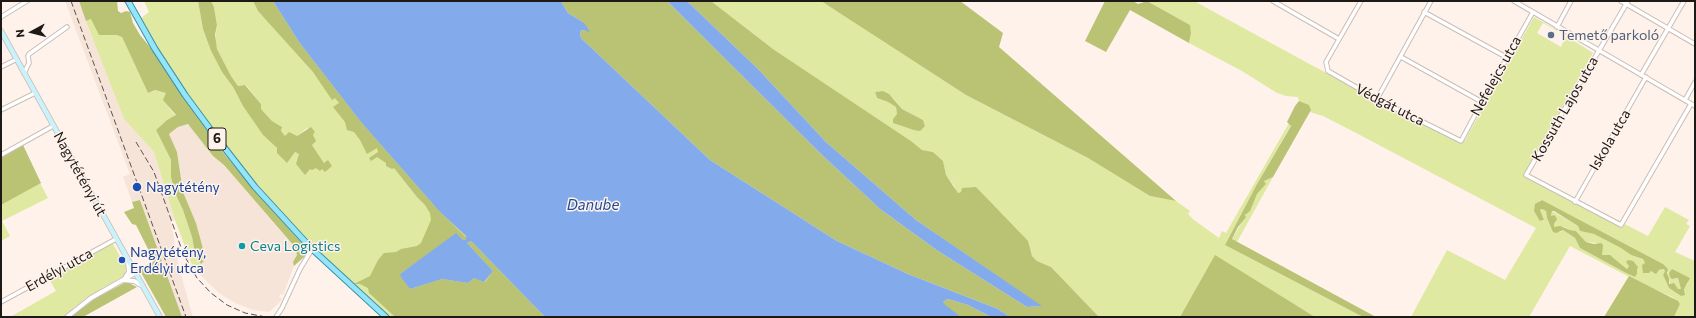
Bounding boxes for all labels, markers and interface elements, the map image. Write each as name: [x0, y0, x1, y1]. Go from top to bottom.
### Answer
north arrow: [12, 12, 52, 52]
place label: Temető parkoló: [1559, 27, 1659, 43]
text: N: [13, 29, 27, 38]
marker: Temető parkoló: [1546, 30, 1556, 40]
street label: Nefelejcs utca: [1467, 33, 1525, 119]
street label: Kossuth Lajos utca: [1528, 54, 1602, 164]
street label: Védgát utca: [1353, 80, 1427, 130]
street label: Iskola utca: [1586, 107, 1634, 173]
road number: 6: [208, 128, 226, 150]
street label: Nagytétényi út: [50, 129, 110, 219]
place label: Nagytétény: [146, 179, 220, 195]
marker: Nagytétény: [131, 181, 143, 193]
water label: Danube: [567, 196, 619, 214]
place label: Ceva Logistics: [250, 238, 340, 254]
marker: Ceva Logistics: [237, 241, 247, 251]
place label: Nagytétény, Erdélyi utca: [130, 244, 206, 276]
street label: Erdélyi utca: [23, 245, 95, 295]
marker: Nagytétény, Erdélyi utca: [117, 255, 127, 265]

